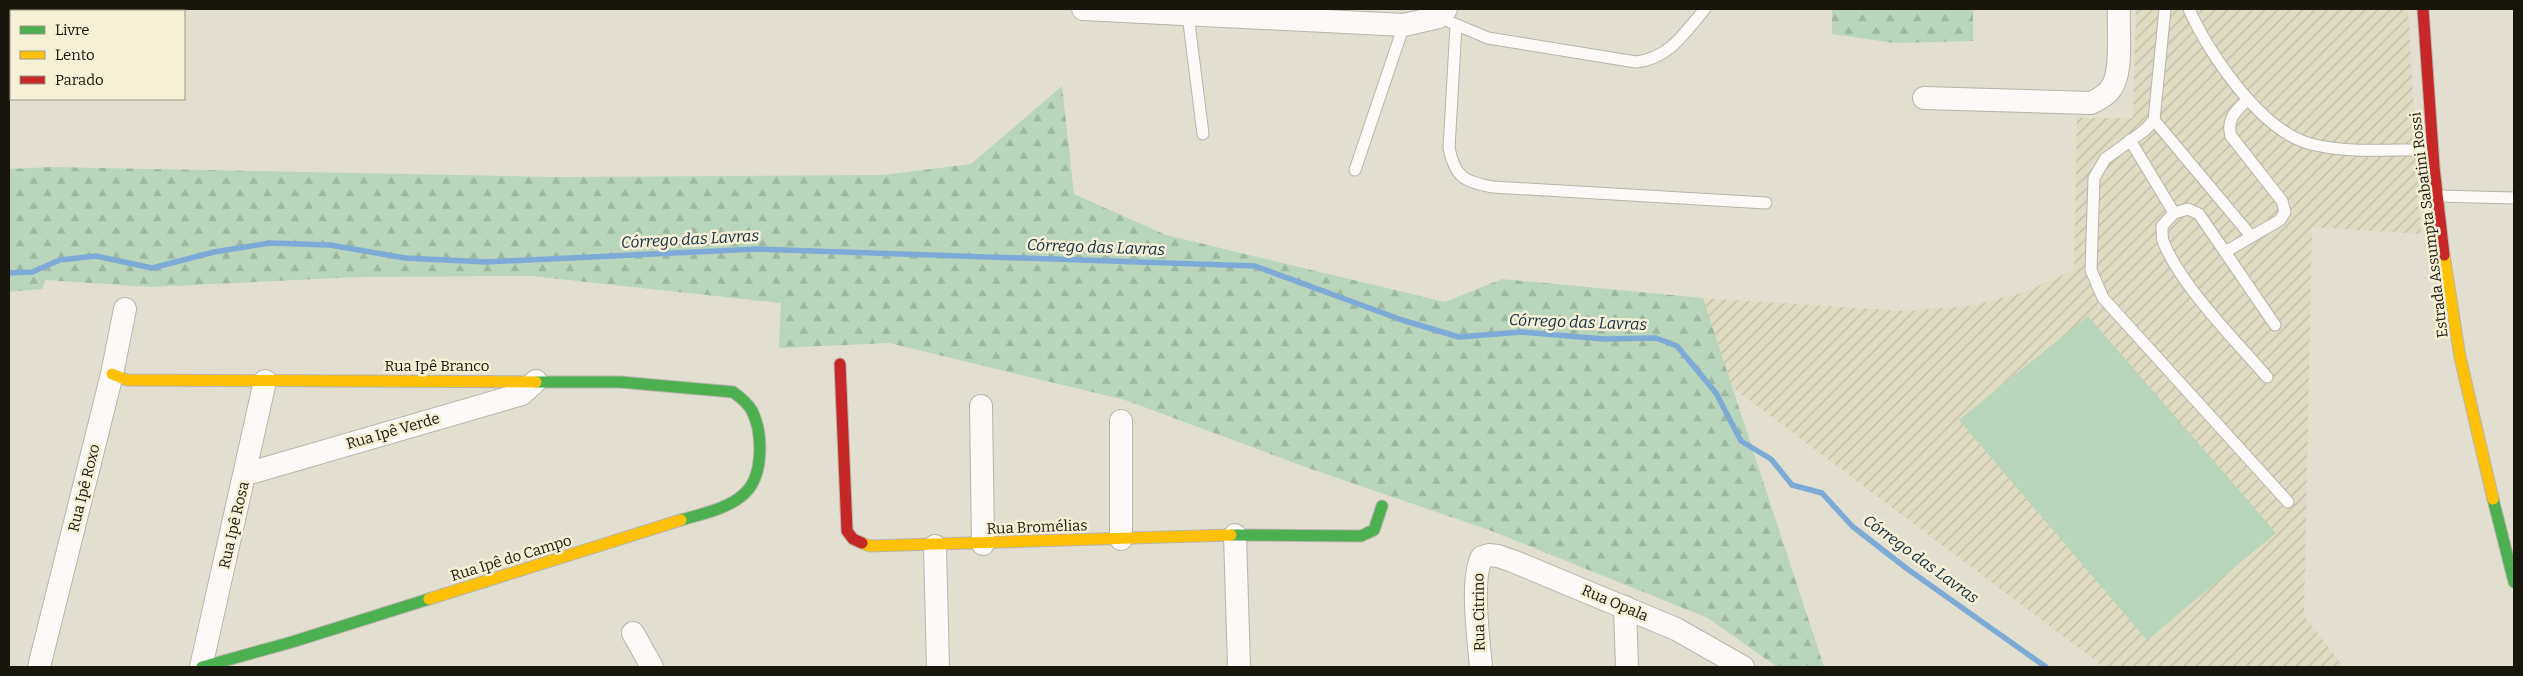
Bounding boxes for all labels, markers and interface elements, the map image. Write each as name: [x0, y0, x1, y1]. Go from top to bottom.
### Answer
legend: [10, 10, 185, 100]
text: Livre: [55, 21, 90, 39]
text: Lento: [55, 46, 95, 64]
text: Parado: [55, 71, 104, 89]
street label: Estrada Assumpta Sabatini Rossi: [2406, 111, 2452, 339]
water label: Córrego das Lavras: [621, 226, 760, 252]
water label: Córrego das Lavras: [1027, 235, 1166, 259]
water label: Córrego das Lavras: [1509, 310, 1648, 334]
street label: Rua Ipê Branco: [385, 357, 489, 375]
street label: Rua Ipê Verde: [344, 409, 442, 453]
street label: Rua Ipê Roxo: [64, 442, 104, 534]
street label: Rua Ipê Rosa: [215, 480, 253, 570]
water label: Córrego das Lavras: [1860, 511, 1983, 608]
street label: Rua Bromélias: [986, 516, 1088, 538]
street label: Rua Ipê do Campo: [448, 531, 574, 585]
street label: Rua Citrino: [1469, 573, 1489, 651]
street label: Rua Opala: [1579, 581, 1651, 625]

